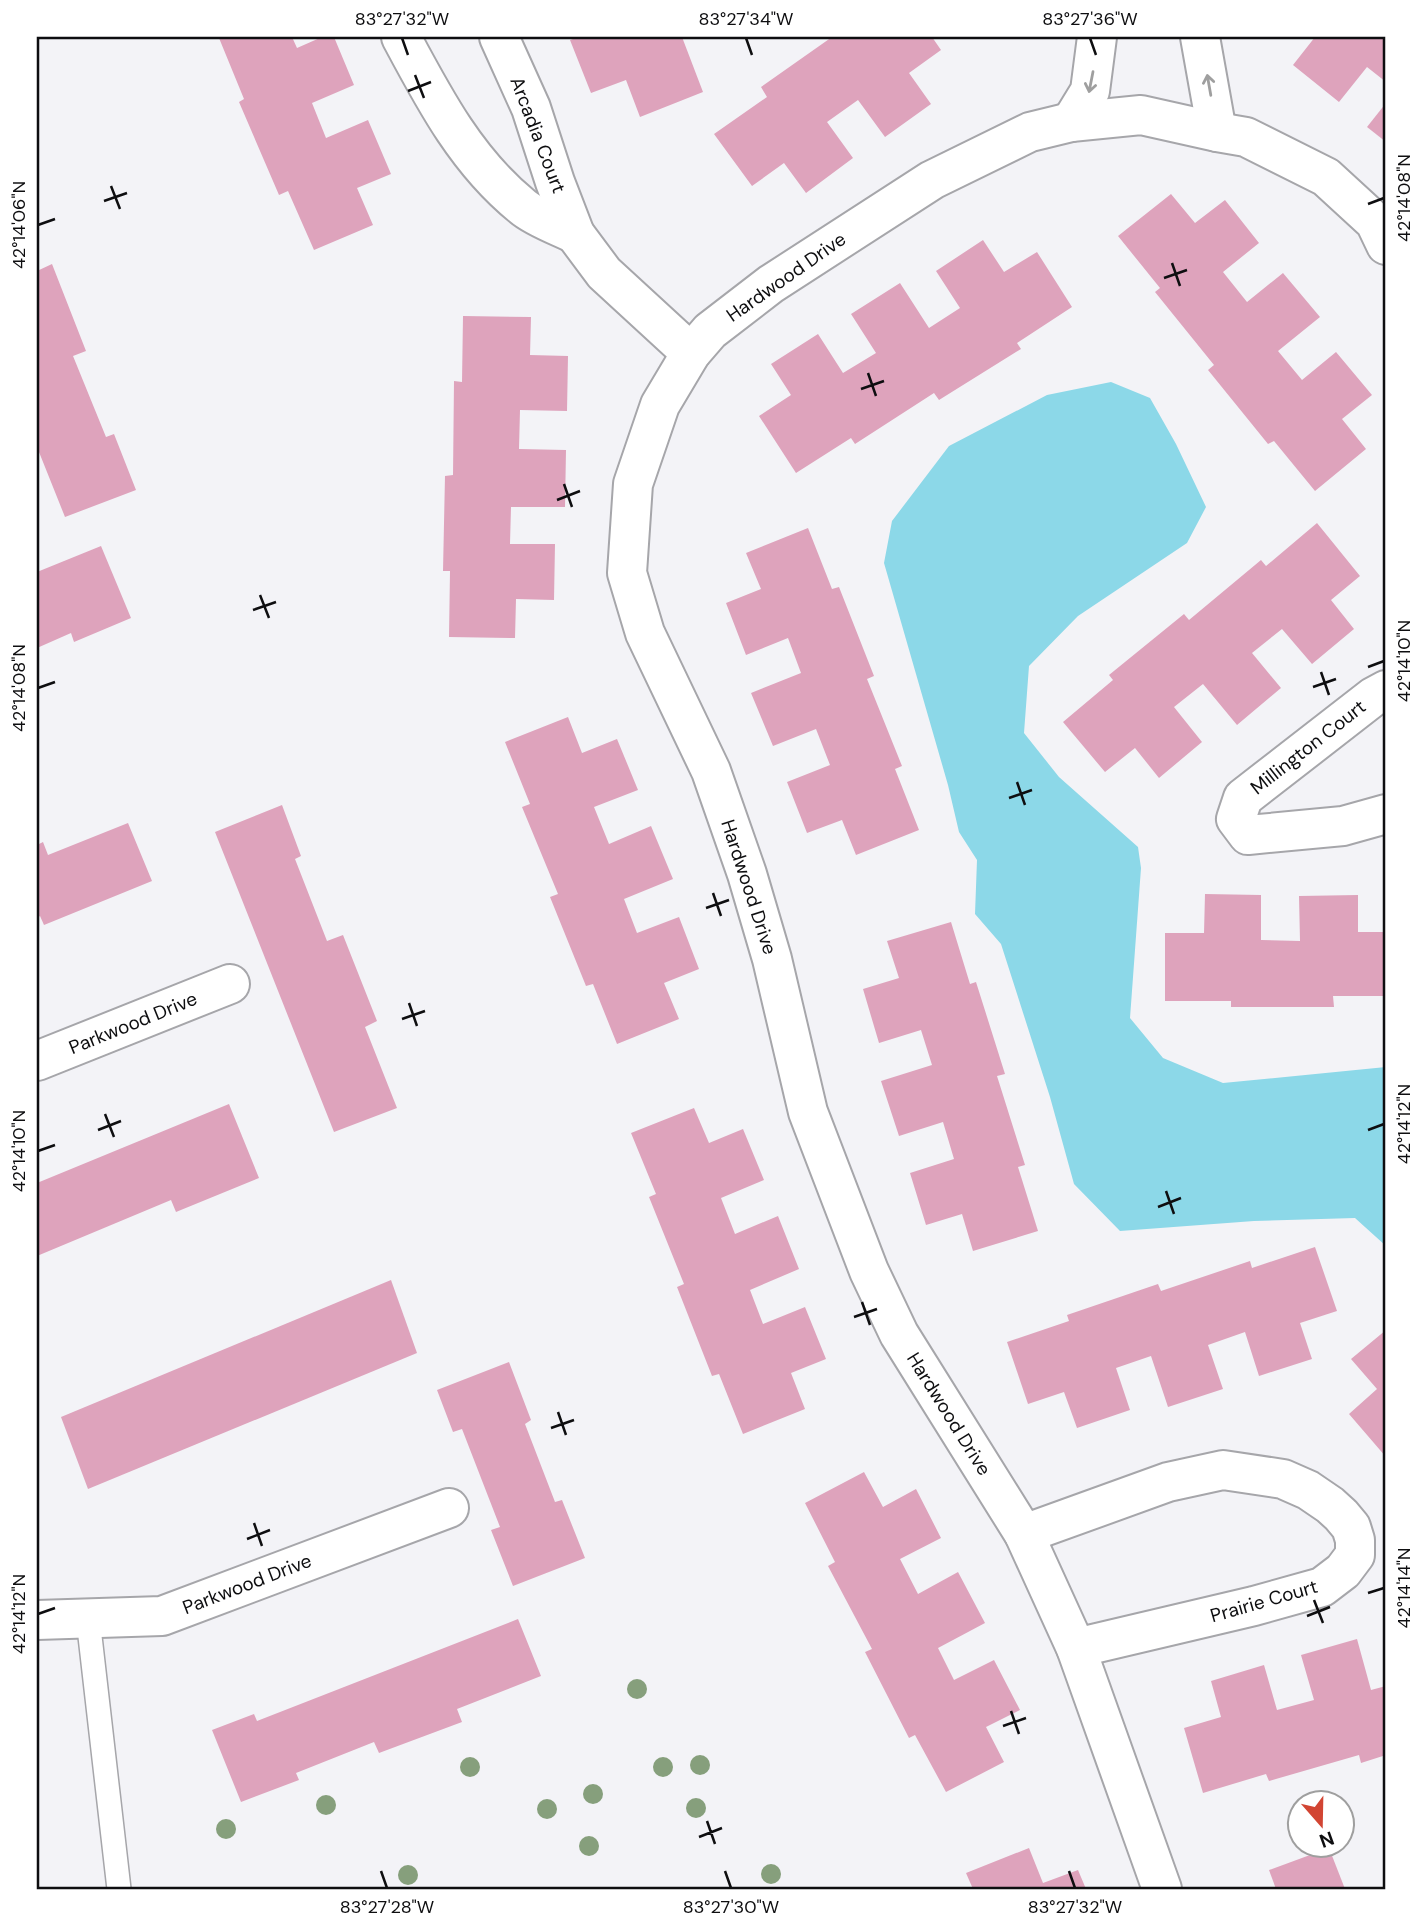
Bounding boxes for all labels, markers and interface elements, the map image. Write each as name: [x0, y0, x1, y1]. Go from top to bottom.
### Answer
text: 83°27'32"W: [355, 7, 449, 31]
text: 83°27'34"W: [698, 7, 794, 31]
text: 83°27'36"W: [1042, 7, 1138, 31]
one-way arrow: [1083, 70, 1097, 93]
street label: Arcadia Court: [504, 73, 572, 197]
one-way arrow: [1201, 74, 1215, 96]
text: 42°14'08"N: [1392, 154, 1416, 242]
text: 42°14'06"N: [7, 181, 31, 269]
street label: Hardwood Drive: [721, 226, 851, 328]
text: 42°14'10"N: [1392, 620, 1416, 702]
text: 42°14'08"N: [7, 644, 31, 732]
street label: Millington Court: [1245, 694, 1371, 800]
street label: Hardwood Drive: [715, 816, 783, 958]
street label: Parkwood Drive: [65, 986, 201, 1060]
text: 42°14'12"N: [1392, 1084, 1416, 1164]
text: 42°14'10"N: [7, 1110, 31, 1192]
street label: Hardwood Drive: [901, 1348, 997, 1480]
text: 42°14'14"N: [1392, 1547, 1416, 1629]
street label: Parkwood Drive: [179, 1548, 315, 1620]
text: 42°14'12"N: [7, 1574, 31, 1654]
street label: Prairie Court: [1207, 1574, 1321, 1628]
north arrow: [1286, 1790, 1356, 1860]
text: N: [1316, 1825, 1337, 1854]
text: 83°27'28"W: [340, 1895, 434, 1919]
text: 83°27'30"W: [683, 1895, 779, 1919]
text: 83°27'32"W: [1028, 1895, 1122, 1919]

